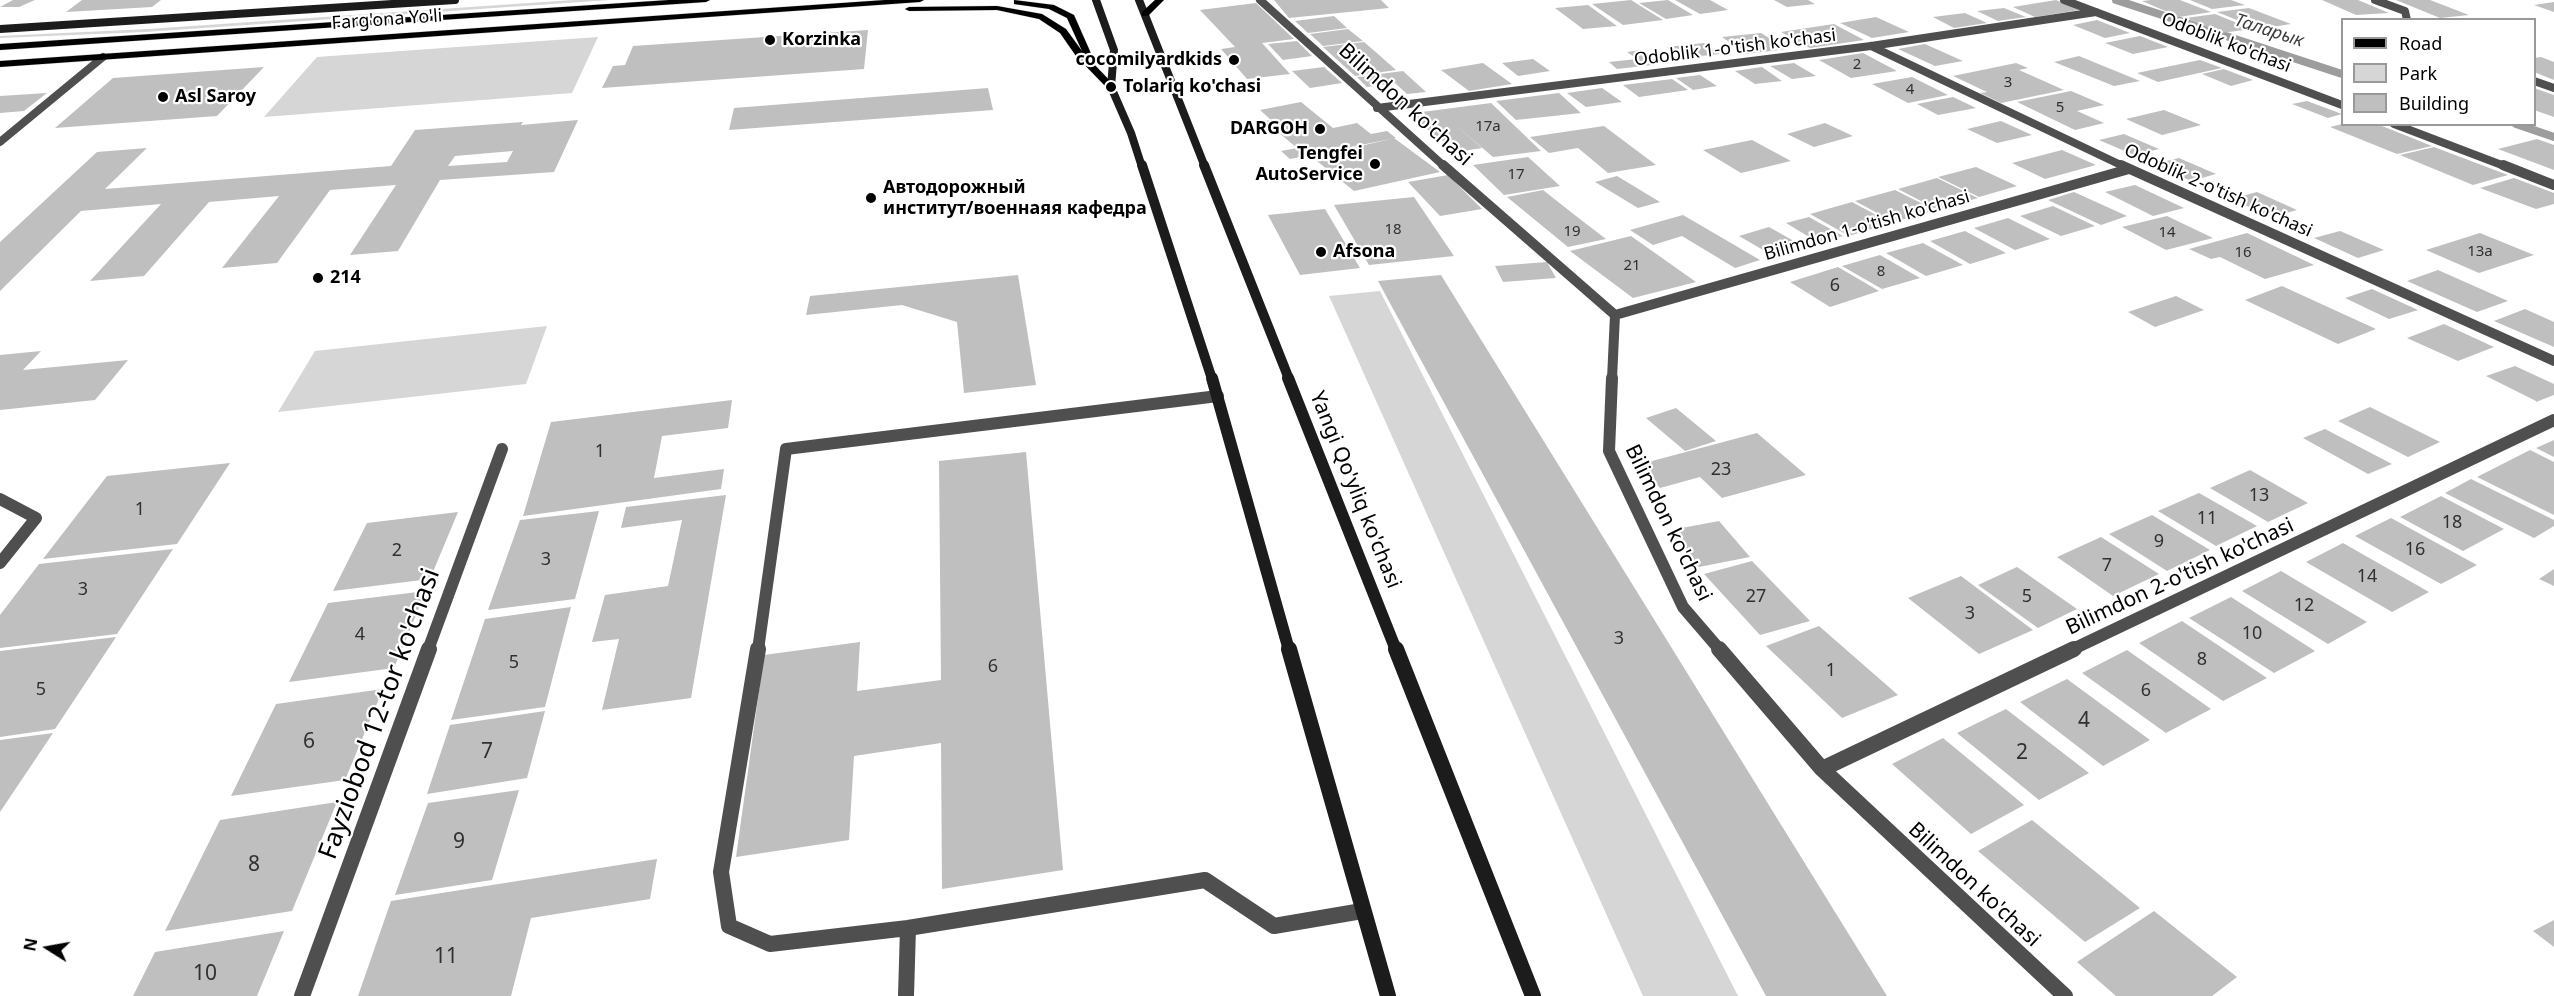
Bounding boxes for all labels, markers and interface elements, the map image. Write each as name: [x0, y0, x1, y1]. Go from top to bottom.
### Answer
street label: Farg'ona Yo'li: [331, 5, 443, 35]
street label: Odoblik ko'chasi: [2158, 8, 2294, 78]
water label: Таларык: [2232, 10, 2306, 52]
legend: [2341, 18, 2536, 126]
street label: Odoblik 1-o'tish ko'chasi: [1633, 25, 1837, 71]
place label: Korzinka: [782, 29, 861, 51]
text: Road: [2399, 31, 2442, 55]
marker: Korzinka: [763, 33, 777, 47]
street label: Bilimdon ko'chasi: [1333, 38, 1477, 172]
place label: cocomilyardkids: [1076, 49, 1222, 71]
marker: cocomilyardkids: [1227, 53, 1241, 67]
house number: 2: [1853, 56, 1861, 74]
text: Park: [2399, 61, 2437, 85]
house number: 3: [2004, 74, 2012, 92]
place label: Tolariq ko'chasi: [1123, 76, 1261, 98]
marker: Tolariq ko'chasi: [1104, 80, 1118, 94]
house number: 4: [1906, 81, 1914, 99]
place label: Asl Saroy: [175, 86, 256, 108]
marker: Asl Saroy: [156, 90, 170, 104]
text: Building: [2399, 91, 2469, 115]
house number: 5: [2056, 99, 2064, 117]
place label: DARGOH: [1230, 118, 1308, 140]
house number: 17a: [1475, 118, 1501, 136]
marker: DARGOH: [1313, 122, 1327, 136]
street label: Odoblik 2-o'tish ko'chasi: [2121, 140, 2315, 242]
place label: Tengfei AutoService: [1255, 143, 1363, 186]
marker: Tengfei AutoService: [1368, 157, 1382, 171]
house number: 17: [1507, 166, 1525, 184]
place label: Автодорожный институт/военнаяя кафедра: [883, 177, 1147, 219]
street label: Bilimdon 1-o'tish ko'chasi: [1762, 186, 1972, 266]
marker: Автодорожный институт/военнаяя кафедра: [864, 191, 878, 205]
house number: 18: [1384, 221, 1402, 239]
house number: 19: [1563, 223, 1581, 241]
house number: 14: [2158, 224, 2176, 242]
place label: Afsona: [1333, 241, 1395, 263]
house number: 13a: [2467, 243, 2493, 261]
house number: 16: [2234, 244, 2252, 262]
marker: Afsona: [1314, 245, 1328, 259]
house number: 21: [1623, 257, 1641, 275]
house number: 8: [1877, 263, 1885, 281]
place label: 214: [330, 267, 361, 289]
marker: 214: [311, 271, 325, 285]
house number: 6: [1830, 275, 1840, 297]
street label: Yangi Qo'yliq ko'chasi: [1304, 388, 1406, 592]
house number: 1: [595, 441, 605, 463]
street label: Bilimdon ko'chasi: [1619, 441, 1717, 605]
house number: 23: [1711, 459, 1731, 481]
house number: 13: [2249, 485, 2269, 507]
house number: 1: [135, 499, 145, 521]
house number: 11: [2197, 508, 2217, 530]
house number: 18: [2442, 512, 2462, 534]
street label: Bilimdon 2-o'tish ko'chasi: [2062, 513, 2298, 641]
house number: 9: [2154, 531, 2164, 553]
house number: 16: [2405, 539, 2425, 561]
house number: 2: [392, 540, 402, 562]
house number: 3: [541, 549, 551, 571]
house number: 7: [2102, 555, 2112, 577]
street label: Fayziobod 12-tor ko'chasi: [313, 564, 447, 864]
house number: 14: [2357, 566, 2377, 588]
house number: 3: [78, 579, 88, 601]
house number: 27: [1746, 586, 1766, 608]
house number: 5: [2022, 586, 2032, 608]
house number: 12: [2294, 595, 2314, 617]
house number: 3: [1965, 603, 1975, 625]
house number: 10: [2242, 623, 2262, 645]
house number: 4: [355, 624, 365, 646]
house number: 3: [1614, 628, 1624, 650]
house number: 8: [2197, 649, 2207, 671]
house number: 5: [509, 652, 519, 674]
house number: 6: [988, 656, 998, 678]
house number: 1: [1826, 660, 1836, 682]
house number: 5: [36, 679, 46, 701]
house number: 6: [2141, 680, 2151, 702]
house number: 4: [2078, 708, 2090, 734]
house number: 6: [303, 729, 315, 755]
house number: 7: [481, 739, 493, 765]
house number: 2: [2016, 740, 2028, 766]
street label: Bilimdon ko'chasi: [1903, 817, 2045, 953]
house number: 9: [453, 829, 465, 855]
house number: 8: [248, 852, 260, 878]
north arrow: [18, 918, 78, 978]
text: N: [18, 936, 42, 953]
house number: 11: [434, 944, 458, 970]
house number: 10: [193, 961, 217, 987]

